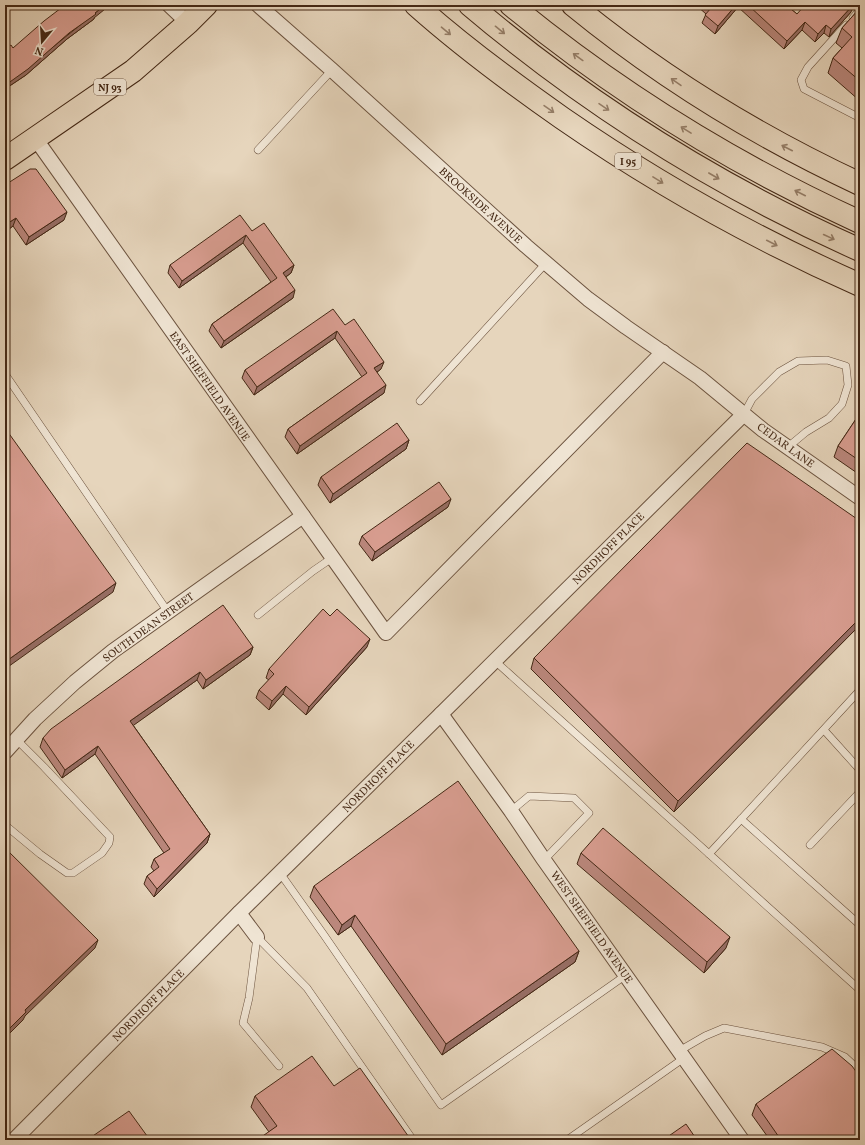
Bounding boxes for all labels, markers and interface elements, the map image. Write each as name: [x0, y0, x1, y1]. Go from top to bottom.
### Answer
north arrow: [22, 22, 62, 62]
one-way arrow: [440, 26, 451, 35]
one-way arrow: [494, 26, 505, 34]
text: N: [33, 42, 45, 58]
one-way arrow: [573, 53, 584, 61]
one-way arrow: [671, 78, 682, 86]
road number: NJ 93: [94, 79, 126, 95]
one-way arrow: [599, 103, 610, 111]
one-way arrow: [544, 105, 555, 113]
one-way arrow: [680, 125, 692, 133]
one-way arrow: [782, 144, 794, 152]
road number: I 95: [615, 153, 641, 169]
street label: BROOKSIDE AVENUE: [435, 165, 525, 248]
one-way arrow: [708, 173, 720, 181]
one-way arrow: [652, 177, 664, 185]
one-way arrow: [794, 189, 806, 196]
one-way arrow: [823, 234, 835, 241]
one-way arrow: [765, 240, 777, 248]
street label: EAST SHEFFIELD AVENUE: [165, 329, 253, 445]
street label: CEDAR LANE: [753, 420, 817, 472]
street label: NORDHOFF PLACE: [570, 509, 649, 588]
street label: SOUTH DEAN STREET: [100, 590, 198, 666]
street label: NORDHOFF PLACE: [340, 737, 419, 816]
street label: WEST SHEFFIELD AVENUE: [546, 869, 636, 987]
street label: NORDHOFF PLACE: [110, 966, 189, 1045]

